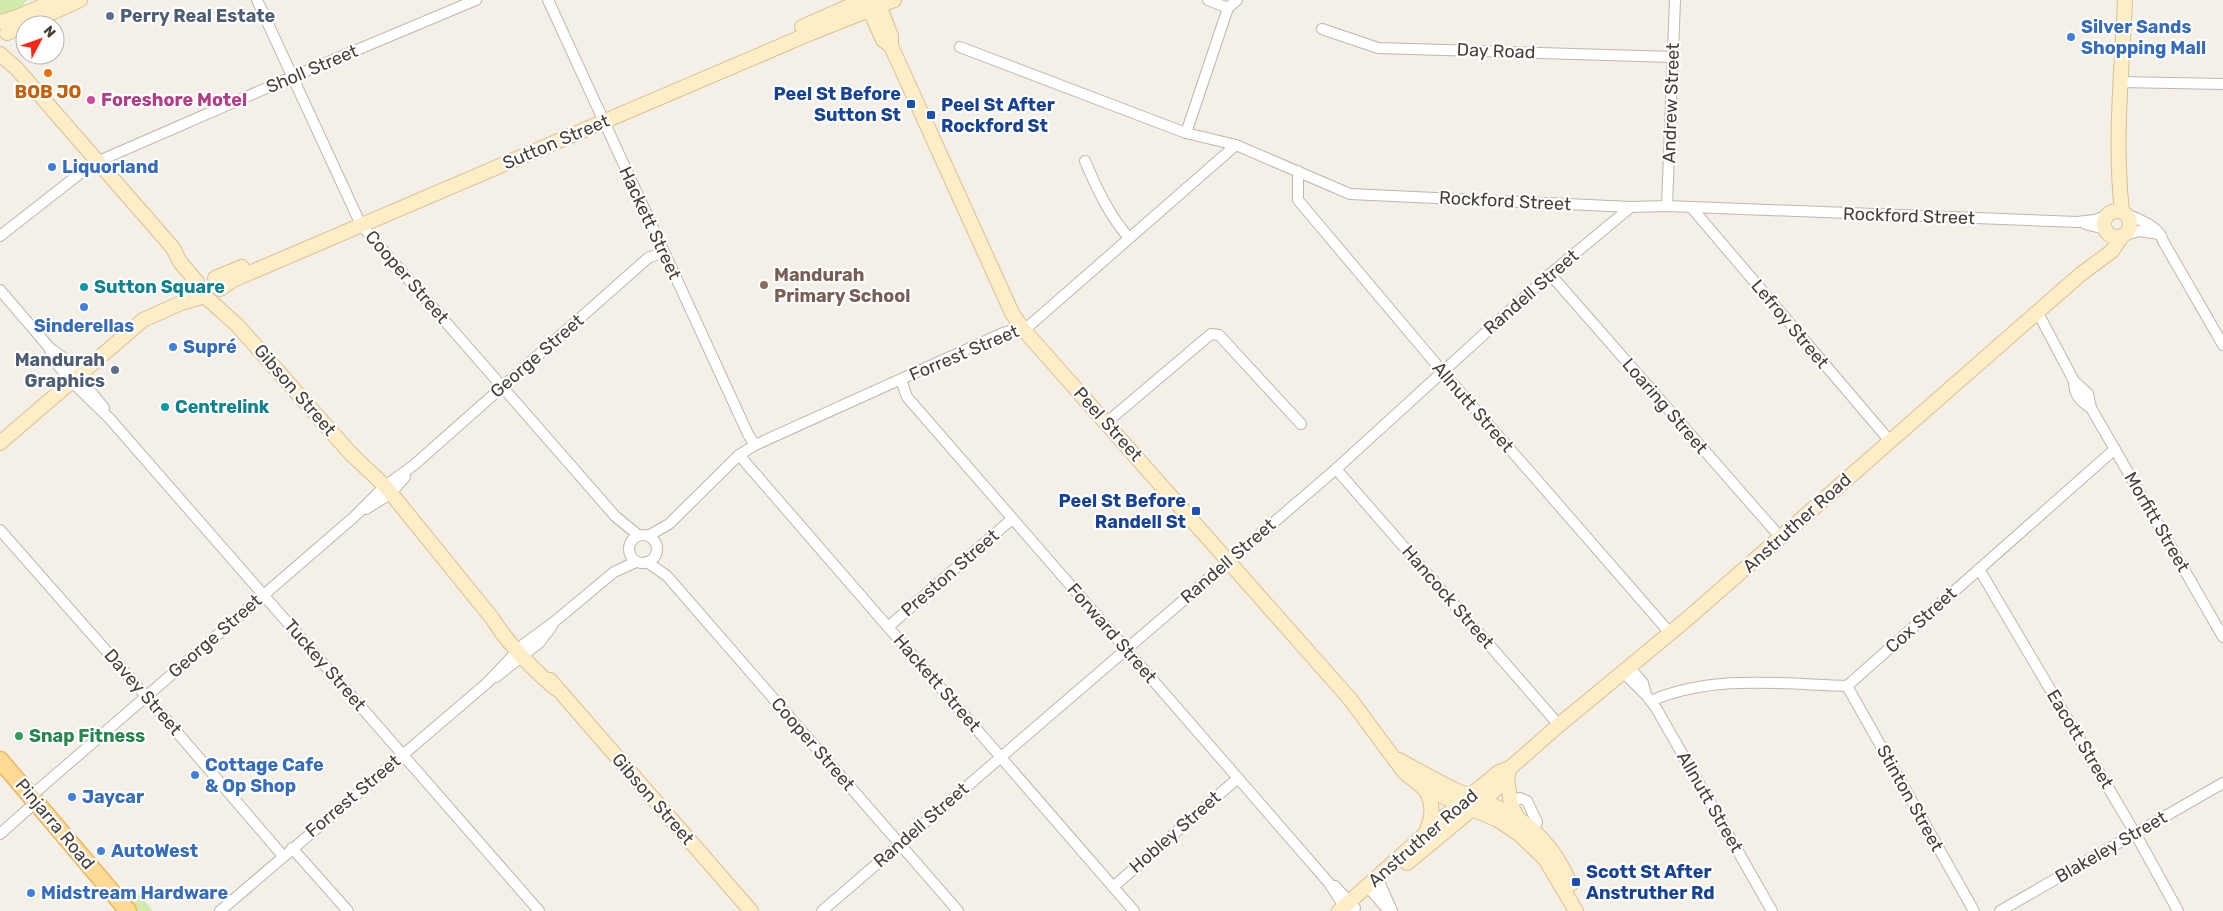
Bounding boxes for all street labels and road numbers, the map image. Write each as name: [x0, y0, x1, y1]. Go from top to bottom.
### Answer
street label: Day Road: [1456, 39, 1536, 63]
street label: Sholl Street: [263, 40, 361, 98]
street label: Andrew Street: [1658, 42, 1684, 164]
street label: Sutton Street: [499, 110, 613, 174]
street label: Hackett Street: [614, 163, 686, 283]
street label: Rockford Street: [1438, 187, 1572, 215]
street label: Rockford Street: [1843, 203, 1975, 229]
street label: Cooper Street: [361, 226, 453, 328]
street label: Randell Street: [1479, 245, 1583, 339]
street label: Lefroy Street: [1746, 275, 1834, 373]
street label: George Street: [486, 309, 588, 403]
street label: Forrest Street: [906, 320, 1022, 386]
street label: Gibson Street: [249, 340, 341, 440]
street label: Loaring Street: [1617, 354, 1713, 458]
street label: Allnutt Street: [1428, 357, 1518, 457]
street label: Peel Street: [1069, 382, 1147, 466]
street label: Morfitt Street: [2120, 468, 2194, 576]
street label: Anstruther Road: [1738, 469, 1856, 577]
street label: Randell Street: [1176, 514, 1280, 608]
street label: Preston Street: [897, 525, 1003, 621]
street label: Hancock Street: [1397, 541, 1499, 653]
street label: Forward Street: [1063, 578, 1161, 688]
street label: Cox Street: [1881, 582, 1961, 658]
street label: George Street: [164, 589, 266, 683]
street label: Tuckey Street: [279, 615, 371, 715]
street label: Hackett Street: [889, 630, 985, 736]
street label: Davey Street: [99, 644, 187, 740]
street label: Eacott Street: [2042, 686, 2118, 792]
street label: Cooper Street: [767, 693, 859, 795]
street label: Stinton Street: [1872, 741, 1948, 855]
street label: Allnutt Street: [1672, 748, 1748, 856]
street label: Gibson Street: [607, 749, 699, 849]
street label: Forrest Street: [301, 750, 405, 842]
street label: Pinjarra Road: [11, 774, 99, 874]
street label: Randell Street: [869, 778, 973, 872]
street label: Anstruther Road: [1364, 784, 1482, 892]
street label: Hobley Street: [1125, 786, 1225, 878]
street label: Blakeley Street: [2051, 806, 2171, 888]

